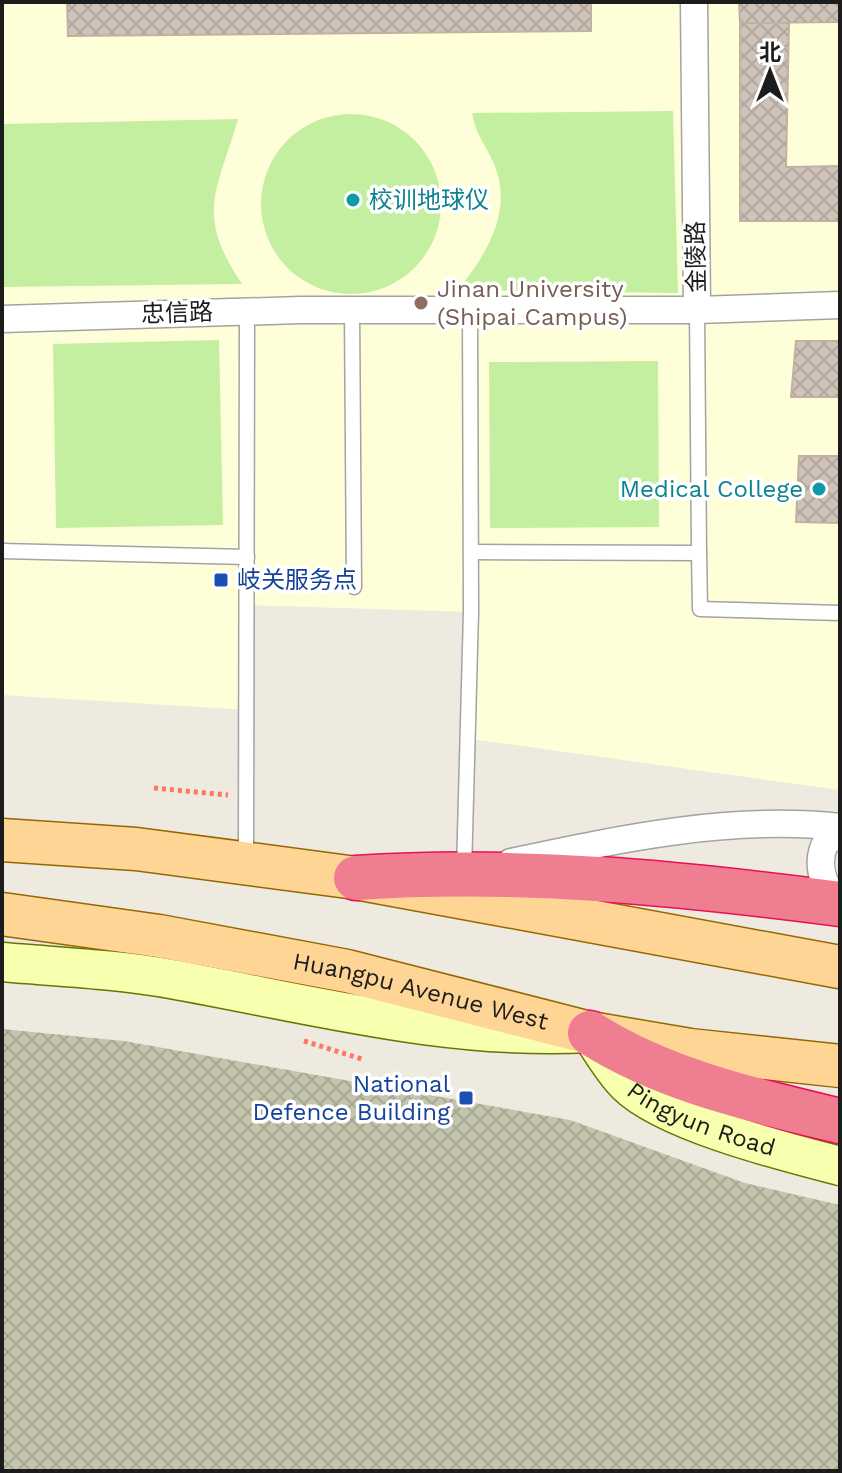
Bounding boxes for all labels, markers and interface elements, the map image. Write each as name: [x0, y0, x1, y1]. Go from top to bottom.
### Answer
north arrow: [730, 32, 810, 112]
text: 北: [759, 40, 781, 65]
place label: 校训地球仪: [369, 186, 489, 214]
marker: 校训地球仪: [344, 191, 362, 209]
street label: 金陵路: [681, 221, 711, 293]
place label: Jinan University (Shipai Campus): [437, 275, 627, 331]
marker: Jinan University (Shipai Campus): [412, 294, 430, 312]
street label: 忠信路: [141, 298, 213, 328]
place label: Medical College: [620, 475, 803, 503]
marker: Medical College: [810, 480, 828, 498]
place label: 岐关服务点: [237, 566, 357, 594]
marker: 岐关服务点: [212, 571, 230, 589]
street label: Huangpu Avenue West: [291, 947, 551, 1036]
place label: National Defence Building: [252, 1070, 451, 1126]
street label: Pingyun Road: [622, 1076, 779, 1162]
marker: National Defence Building: [457, 1089, 475, 1107]

